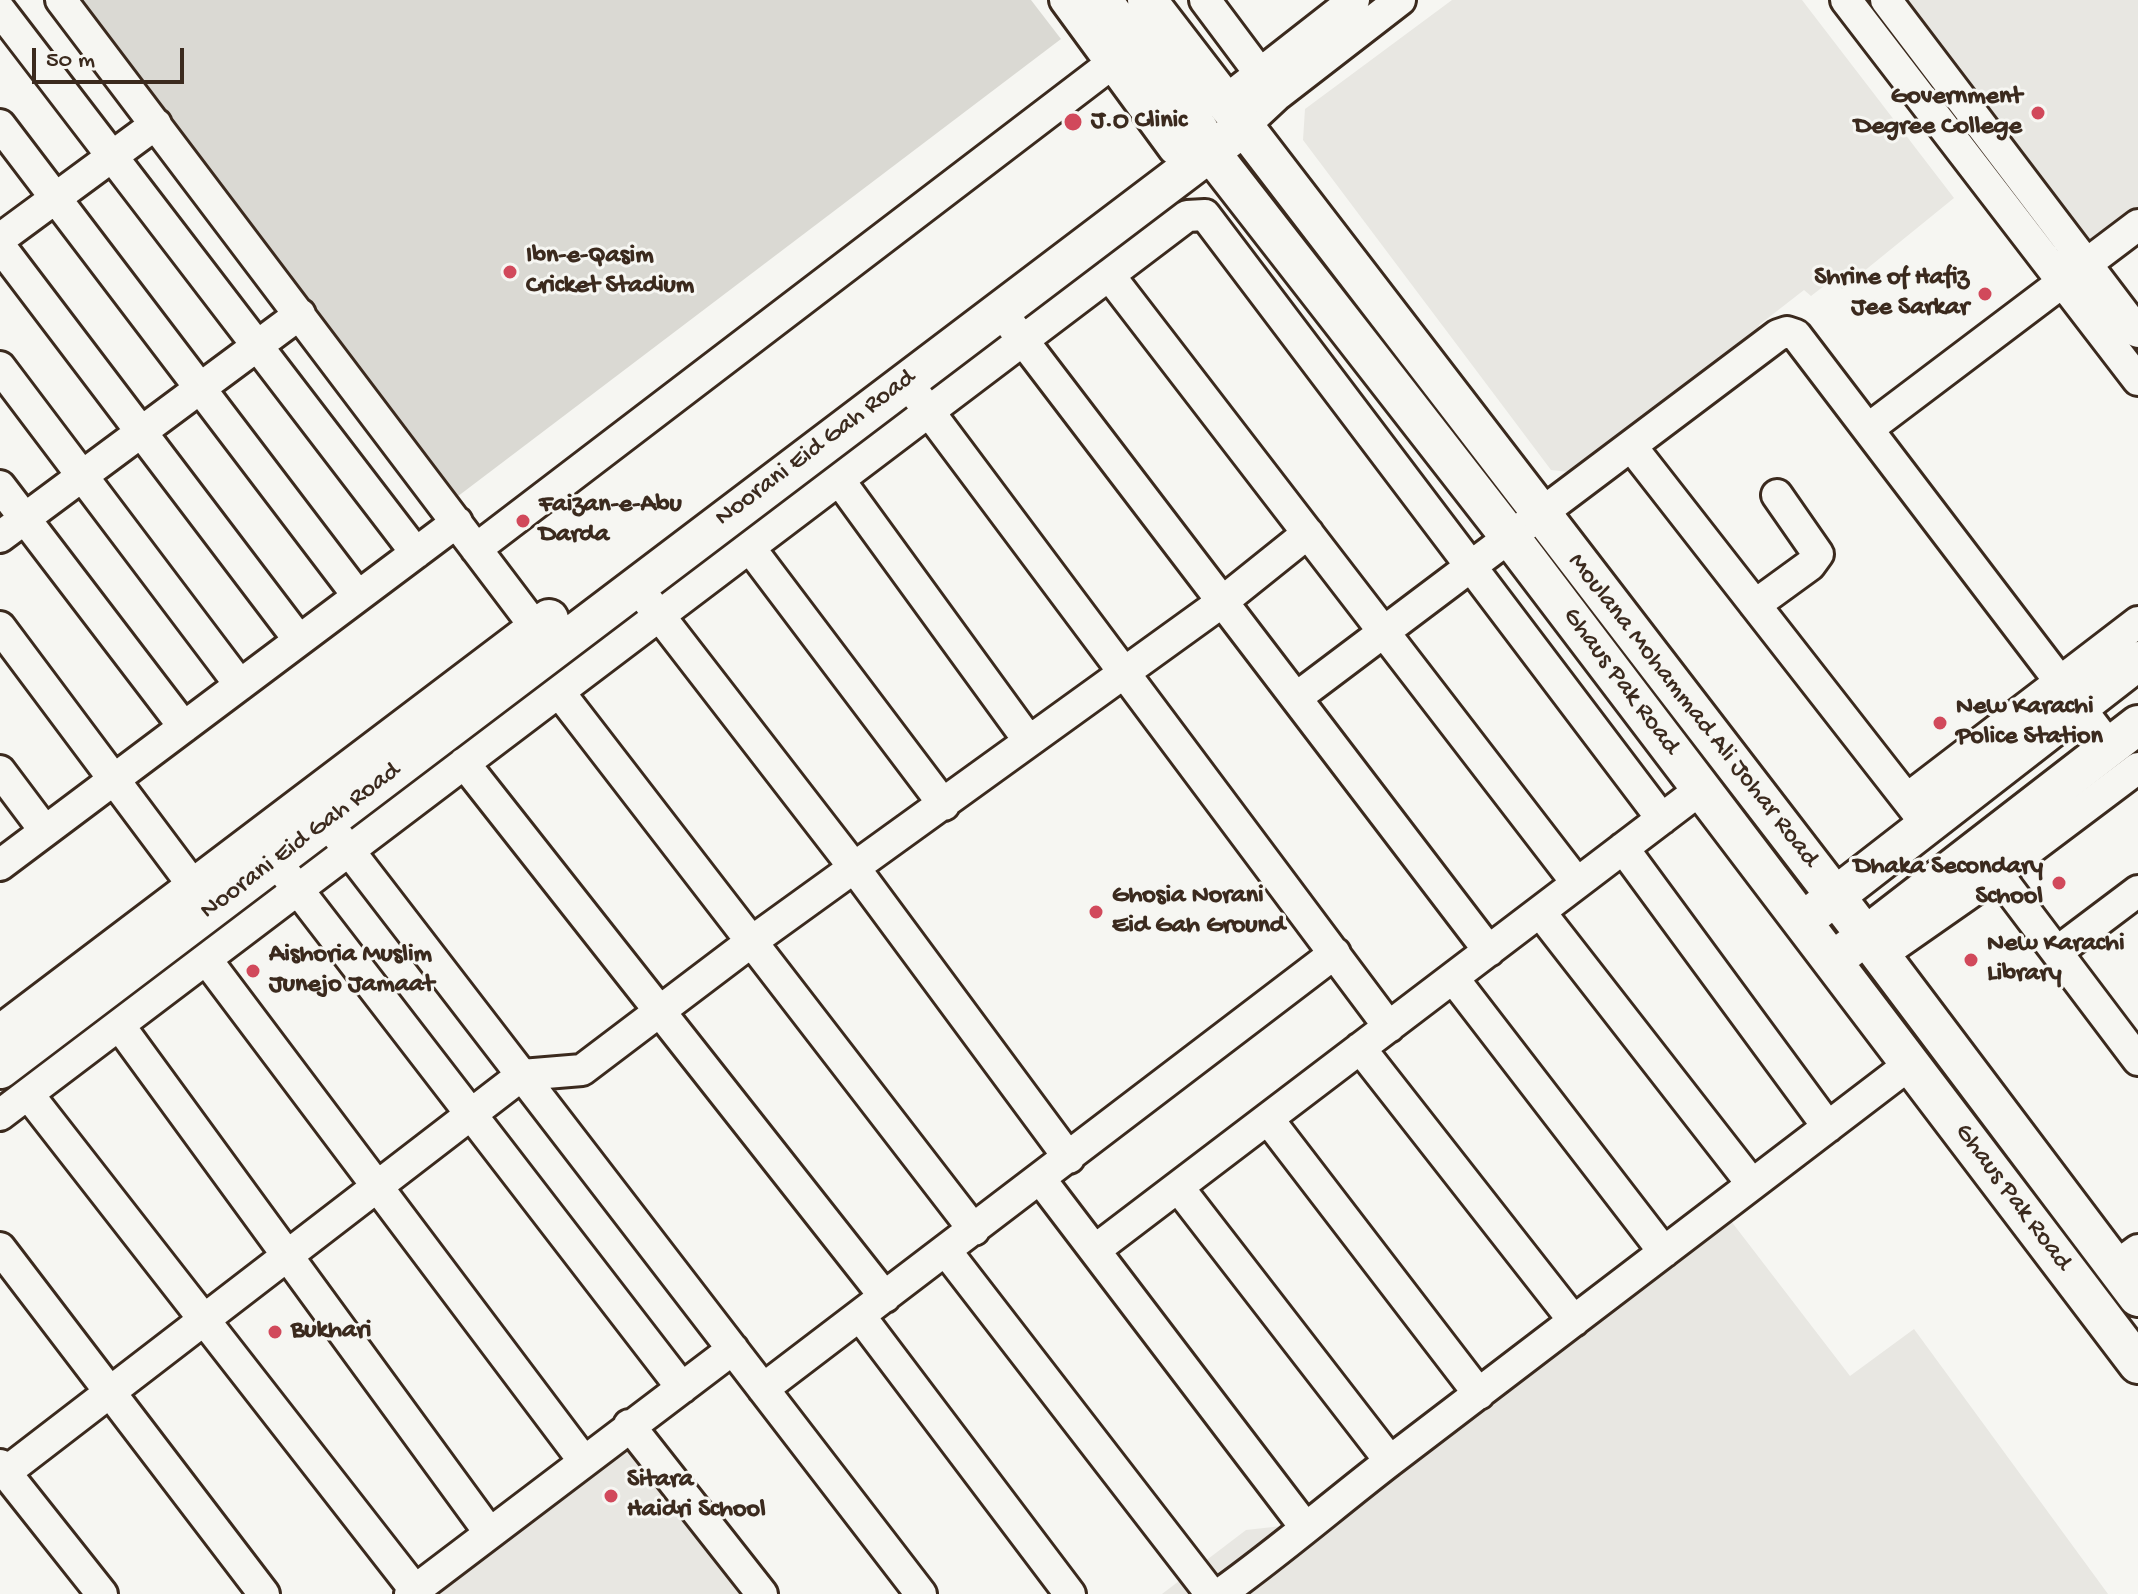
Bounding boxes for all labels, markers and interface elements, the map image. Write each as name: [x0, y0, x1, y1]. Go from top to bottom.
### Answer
scale bar: [36, 32, 188, 82]
text: 50 m: [46, 47, 95, 76]
place label: Government Degree College: [1854, 82, 2022, 144]
marker: Government Degree College: [2029, 104, 2047, 122]
place label: J.O Clinic: [1091, 106, 1187, 138]
marker: J.O Clinic: [1062, 111, 1084, 133]
place label: Ibn-e-Qasim Cricket Stadium: [526, 241, 694, 302]
marker: Ibn-e-Qasim Cricket Stadium: [501, 263, 519, 281]
place label: Shrine of Hafiz Jee Sarkar: [1814, 263, 1969, 324]
marker: Shrine of Hafiz Jee Sarkar: [1976, 285, 1994, 303]
street label: Noorani Eid Gah Road: [710, 364, 922, 534]
place label: Faizan-e-Abu Darda: [539, 490, 682, 552]
marker: Faizan-e-Abu Darda: [514, 512, 532, 530]
street label: Moulana Mohammad Ali Johar Road: [1560, 548, 1824, 874]
street label: Ghaus Pak Road: [1555, 602, 1685, 762]
place label: New Karachi Police Station: [1956, 692, 2103, 754]
marker: New Karachi Police Station: [1931, 714, 1949, 732]
street label: Noorani Eid Gah Road: [195, 757, 407, 927]
place label: Dhaka Secondary School: [1854, 852, 2043, 914]
marker: Dhaka Secondary School: [2050, 874, 2068, 892]
place label: Ghosia Norani Eid Gah Ground: [1112, 881, 1285, 942]
marker: Ghosia Norani Eid Gah Ground: [1087, 903, 1105, 921]
place label: New Karachi Library: [1987, 929, 2125, 990]
place label: Aishoria Muslim Junejo Jamaat: [269, 940, 434, 1002]
marker: New Karachi Library: [1962, 951, 1980, 969]
marker: Aishoria Muslim Junejo Jamaat: [244, 962, 262, 980]
street label: Ghaus Pak Road: [1947, 1118, 2077, 1278]
place label: Bukhari: [291, 1316, 371, 1348]
marker: Bukhari: [266, 1323, 284, 1341]
place label: Sitara Haidri School: [627, 1465, 766, 1526]
marker: Sitara Haidri School: [602, 1487, 620, 1505]

